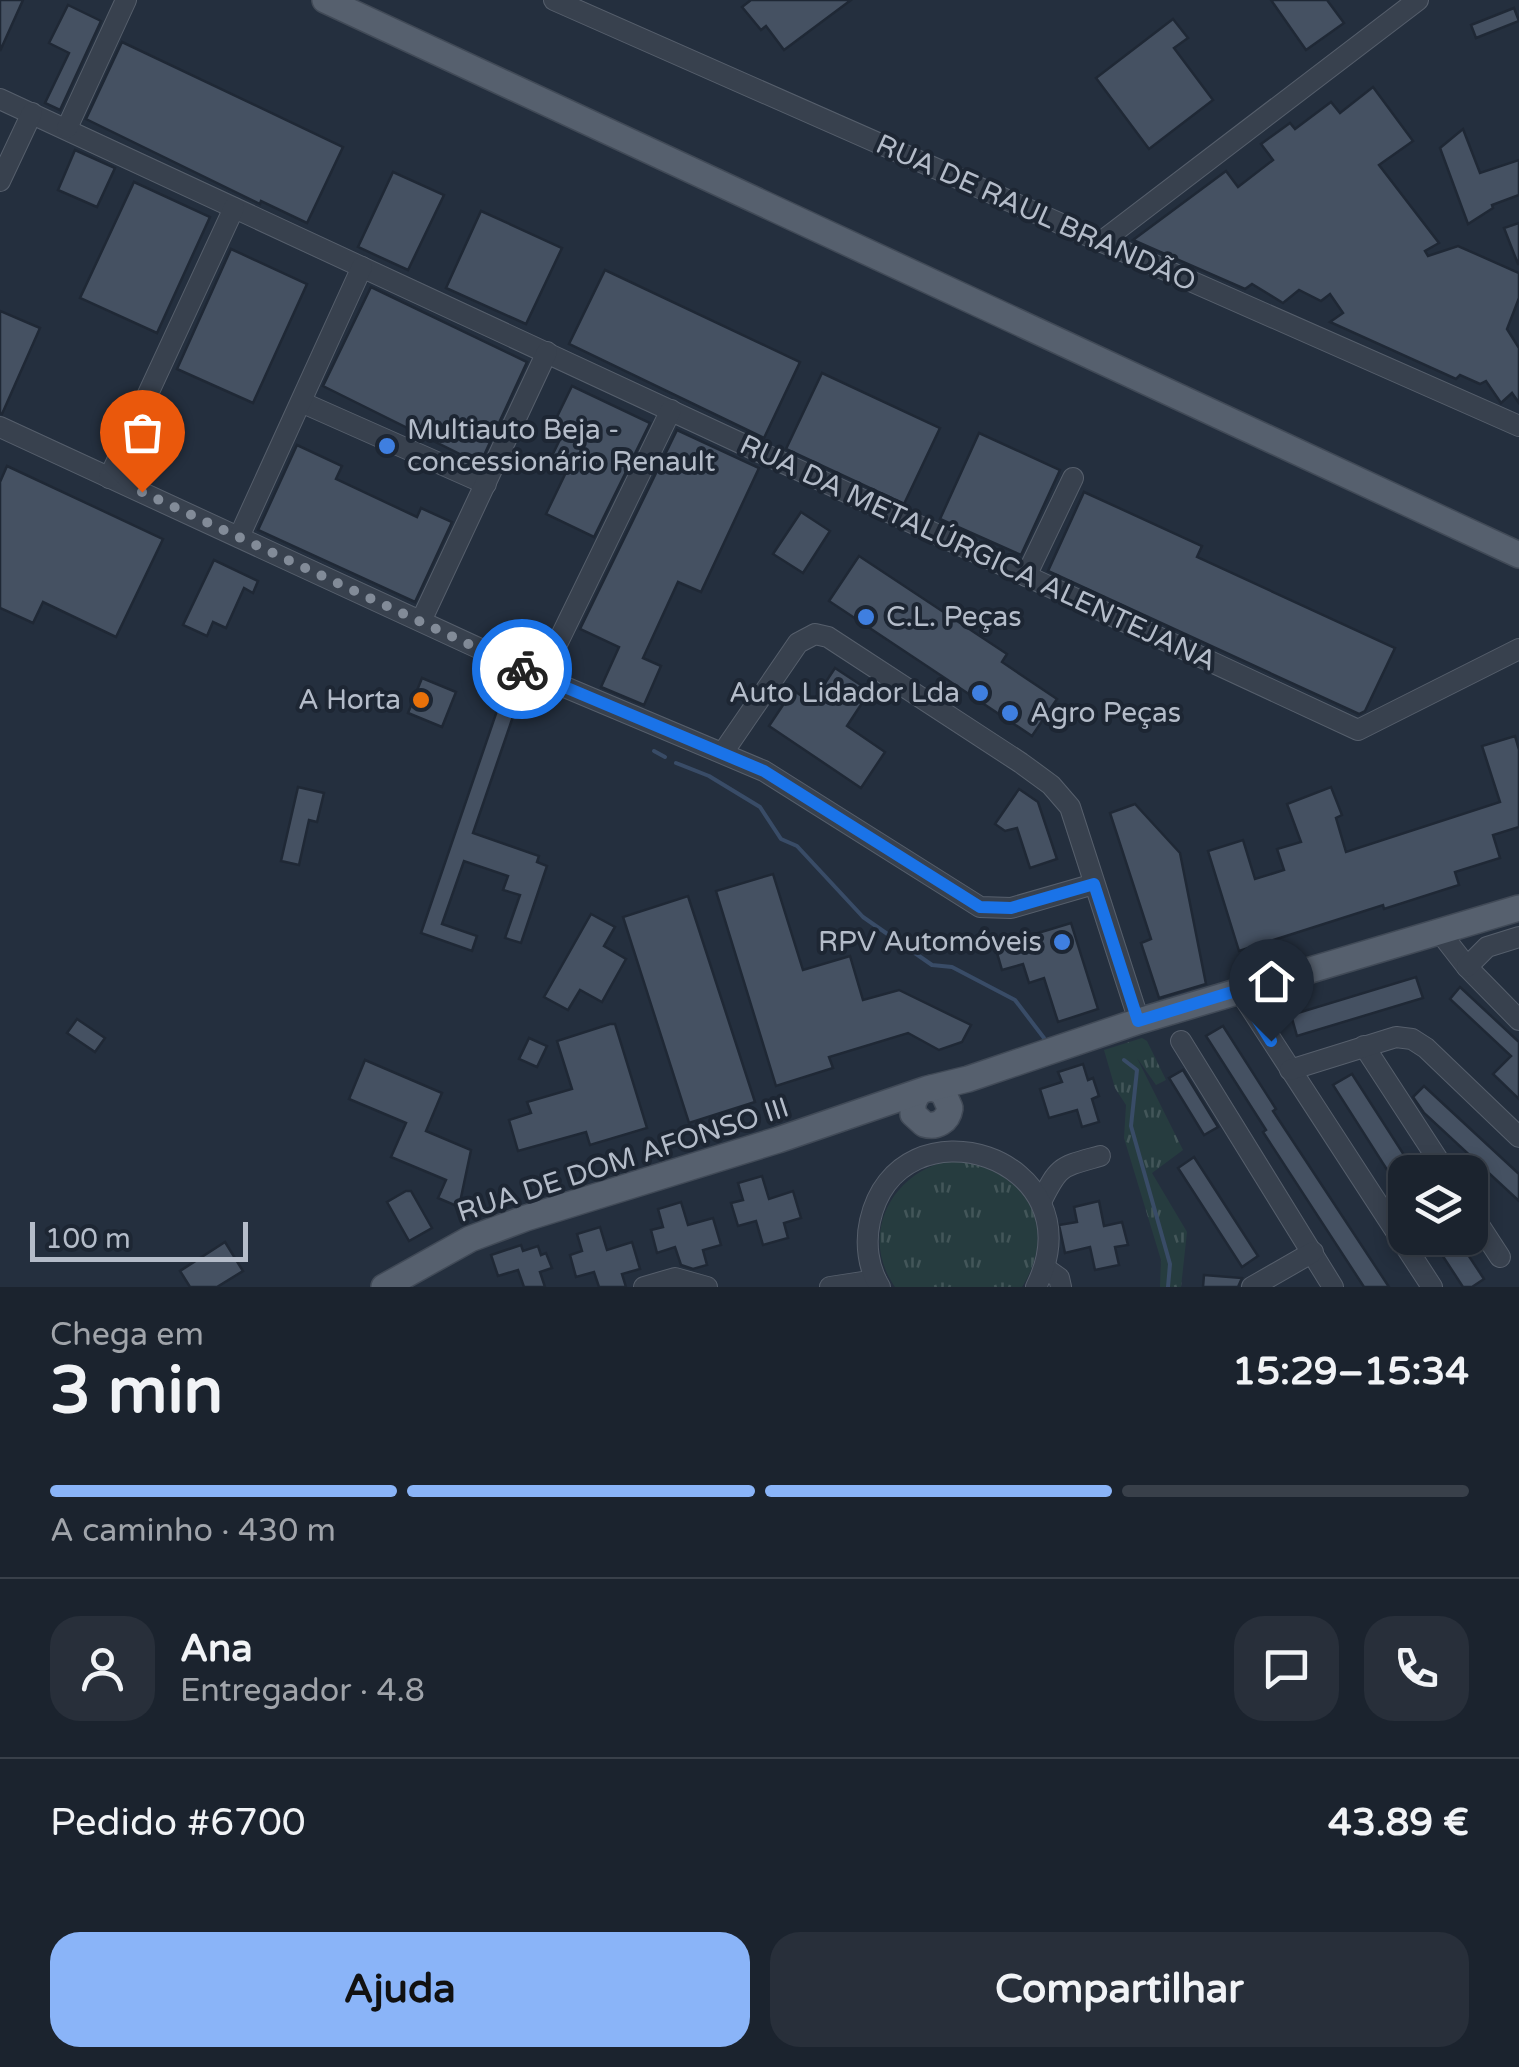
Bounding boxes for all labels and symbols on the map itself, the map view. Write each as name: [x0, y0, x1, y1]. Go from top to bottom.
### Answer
street label: RUA DE RAUL BRANDÃO: [871, 127, 1201, 299]
pin: [100, 390, 185, 493]
place label: Multiauto Beja - concessionário Renault: [407, 413, 716, 479]
street label: RUA DA METALÚRGICA ALENTEJANA: [734, 427, 1222, 679]
marker: Multiauto Beja - concessionário Renault: [376, 435, 398, 457]
place label: C.L. Peças: [886, 600, 1022, 634]
marker: C.L. Peças: [855, 606, 877, 628]
courier: [472, 619, 572, 719]
place label: Auto Lidador Lda: [729, 676, 960, 710]
marker: Auto Lidador Lda: [969, 682, 991, 704]
place label: A Horta: [298, 683, 401, 717]
marker: A Horta: [410, 689, 432, 711]
place label: Agro Peças: [1030, 696, 1181, 730]
marker: Agro Peças: [999, 702, 1021, 724]
place label: RPV Automóveis: [818, 925, 1042, 959]
marker: RPV Automóveis: [1051, 931, 1073, 953]
pin: [1229, 939, 1314, 1042]
street label: RUA DE DOM AFONSO III: [453, 1090, 793, 1230]
scale bar: [30, 1217, 248, 1262]

